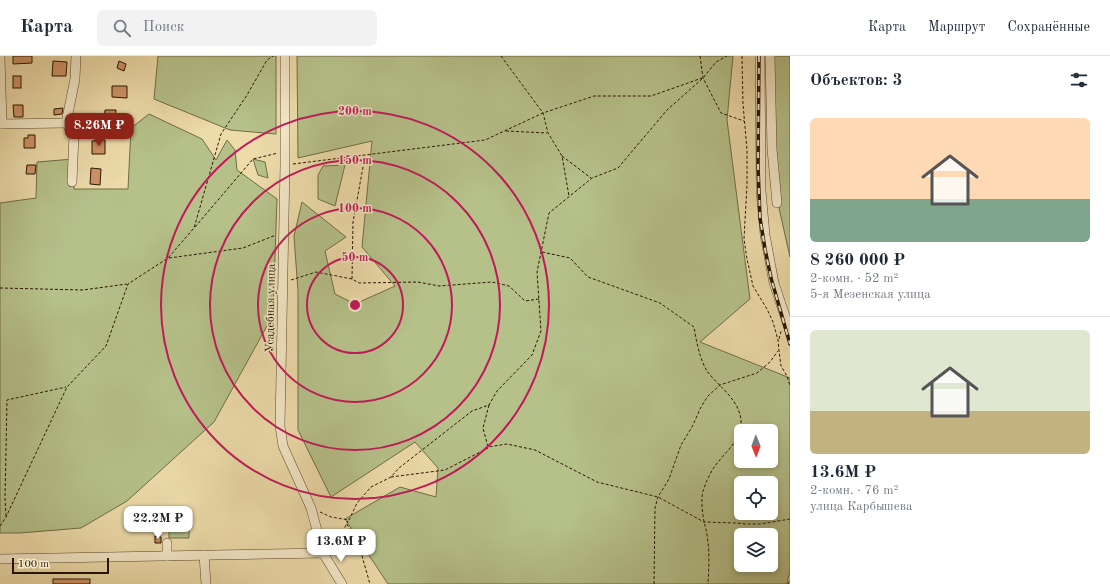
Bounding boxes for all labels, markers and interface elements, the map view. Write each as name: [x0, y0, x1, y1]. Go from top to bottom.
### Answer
search box: [97, 10, 377, 46]
icon: search: [111, 17, 133, 39]
text: Карта: [20, 18, 73, 37]
text: Поиск: [143, 20, 184, 35]
text: Карта: [868, 20, 906, 34]
text: Маршрут: [928, 20, 985, 34]
text: Сохранённые: [1007, 20, 1090, 34]
icon: filters: [1068, 69, 1090, 91]
text: Объектов: 3: [810, 72, 902, 89]
text: 200 m: [338, 106, 372, 118]
pin: 8.26M ₽: [62, 113, 136, 147]
text: 8.26M ₽: [74, 119, 124, 132]
icon: home: [914, 144, 986, 216]
text: 150 m: [338, 154, 372, 167]
text: 100 m: [338, 203, 372, 215]
text: 50 m: [342, 251, 369, 264]
text: 8 260 000 ₽: [810, 252, 905, 269]
street label: Усадебная улица: [264, 263, 278, 353]
text: 2-комн. · 52 m²: [810, 272, 898, 285]
text: 5-я Мезенская улица: [810, 288, 931, 301]
centre of rings: [348, 298, 362, 312]
icon: home: [914, 356, 986, 428]
north arrow: [734, 424, 778, 468]
map controls: [734, 424, 778, 572]
text: 13.6M ₽: [810, 464, 876, 481]
button: locate: [734, 476, 778, 520]
text: 2-комн. · 76 m²: [810, 484, 898, 497]
text: улица Карбышева: [810, 500, 912, 513]
pin: 22.2M ₽: [121, 506, 195, 540]
text: 22.2M ₽: [133, 512, 183, 525]
button: layers: [734, 528, 778, 572]
pin: 13.6M ₽: [304, 529, 378, 563]
text: 13.6M ₽: [316, 535, 366, 548]
scale bar: [12, 556, 109, 575]
text: 100 m: [18, 559, 49, 570]

